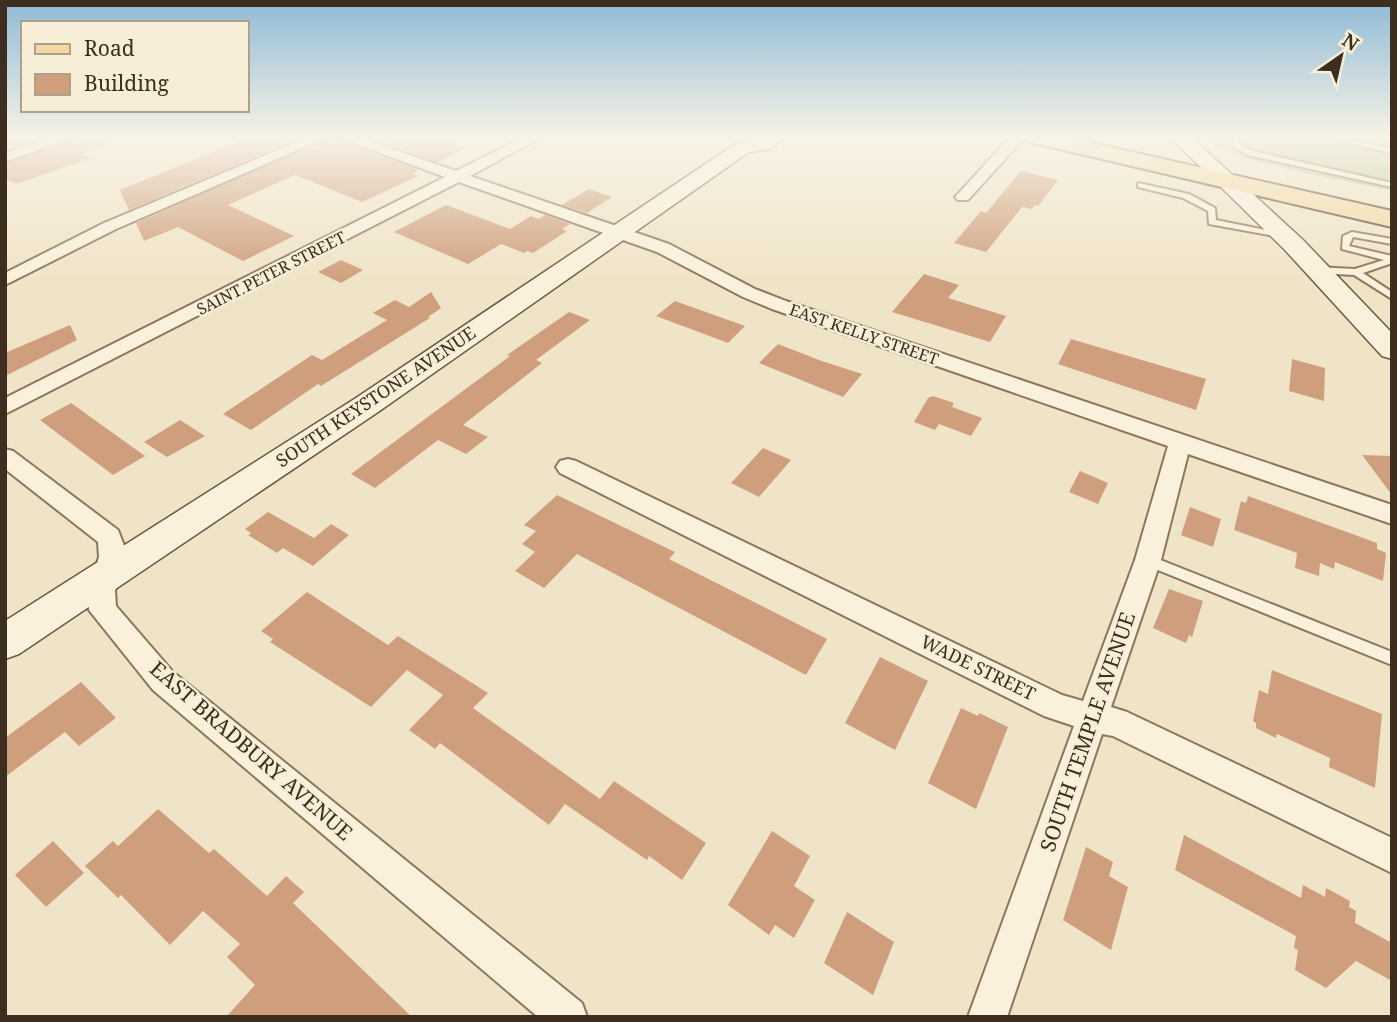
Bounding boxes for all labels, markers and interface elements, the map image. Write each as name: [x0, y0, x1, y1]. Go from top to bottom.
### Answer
legend: [21, 21, 248, 112]
north arrow: [1306, 21, 1376, 91]
text: N: [1337, 27, 1364, 57]
text: Road: [84, 34, 135, 62]
text: Building: [84, 69, 169, 97]
street label: SAINT PETER STREET: [193, 226, 349, 320]
street label: EAST KELLY STREET: [787, 298, 942, 370]
street label: SOUTH KEYSTONE AVENUE: [271, 320, 480, 472]
street label: SOUTH TEMPLE AVENUE: [1033, 608, 1141, 855]
street label: WADE STREET: [917, 629, 1040, 705]
street label: EAST BRADBURY AVENUE: [144, 654, 359, 846]

